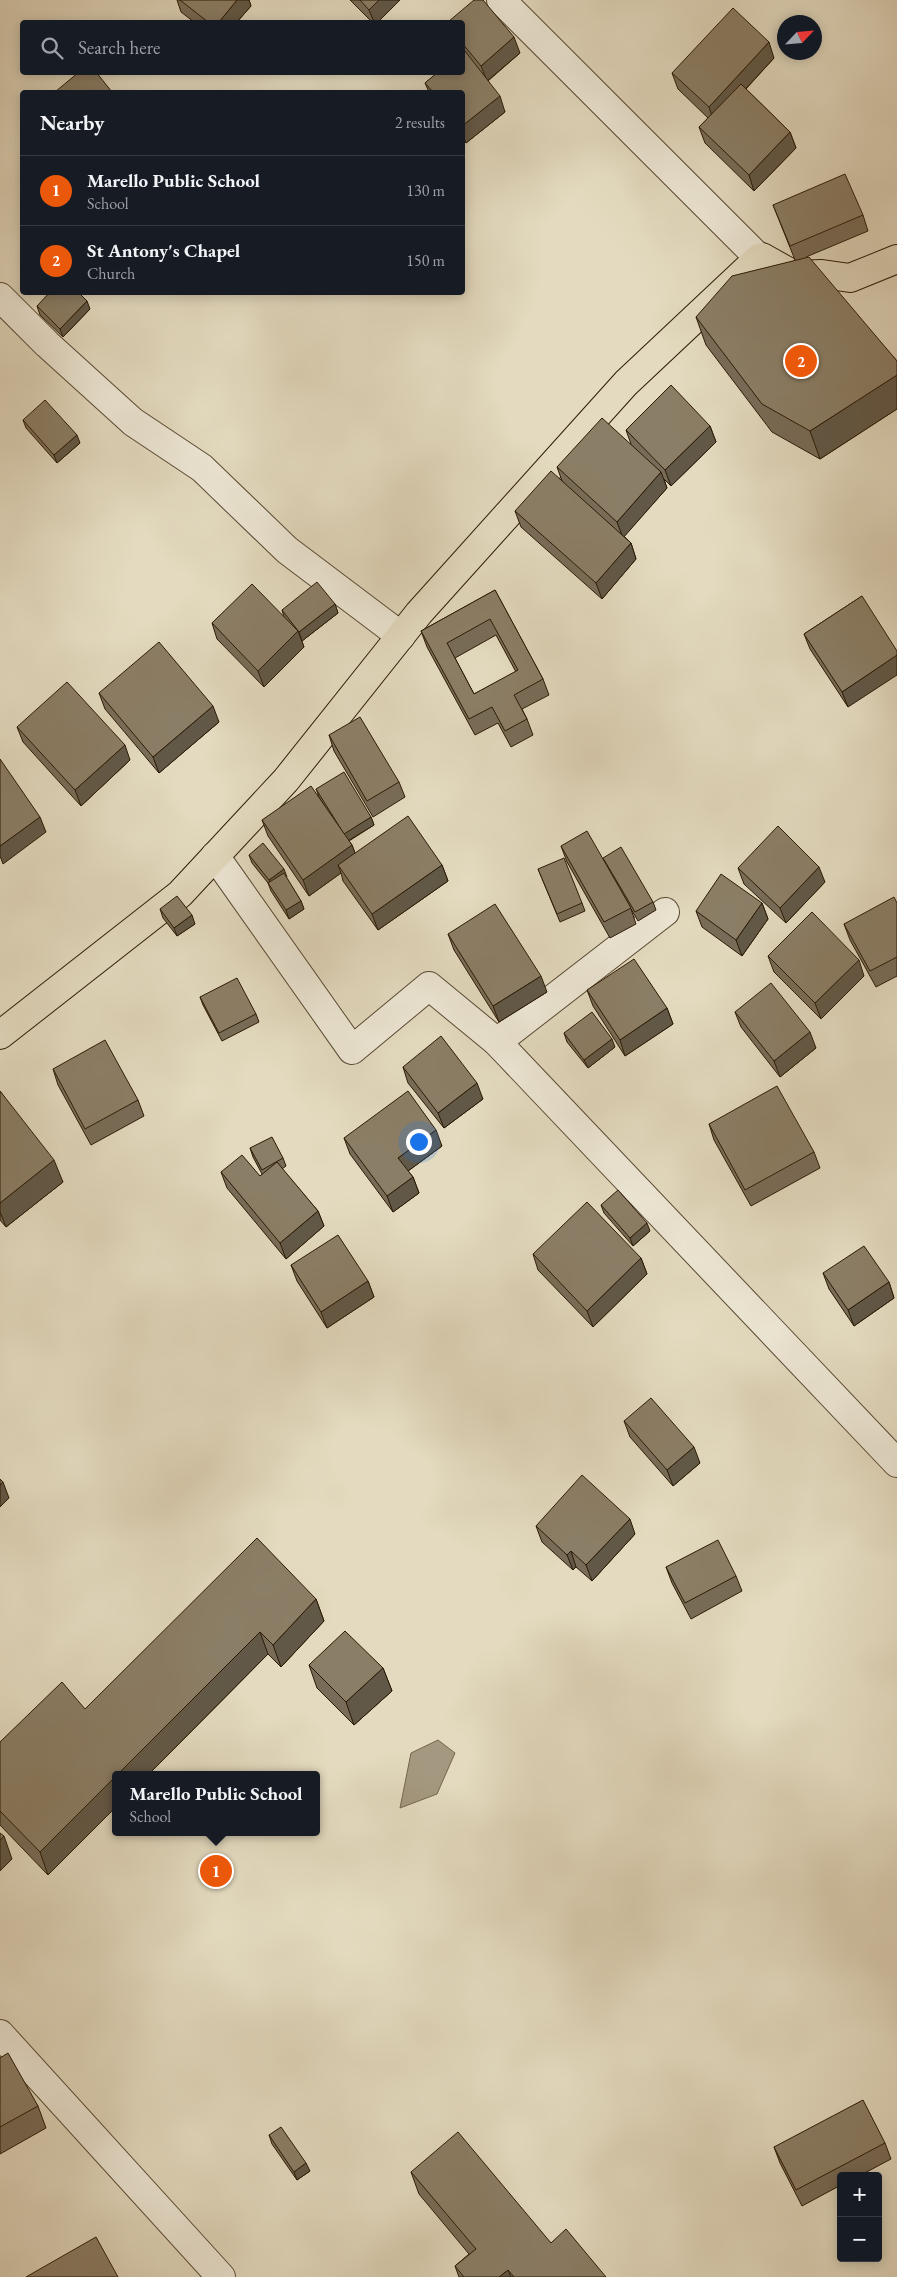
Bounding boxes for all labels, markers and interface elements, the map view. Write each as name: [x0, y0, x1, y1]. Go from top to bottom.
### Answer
north arrow: [777, 15, 822, 60]
search box: [20, 20, 465, 75]
icon: search: [38, 34, 66, 62]
text: Search here: [78, 35, 160, 60]
text: Nearby: [40, 109, 104, 136]
text: 2 results: [395, 112, 445, 133]
text: Marello Public School: [87, 168, 260, 193]
text: 1: [52, 180, 60, 201]
text: 130 m: [406, 180, 445, 201]
text: School: [87, 193, 129, 214]
text: St Antony's Chapel: [87, 238, 240, 263]
text: 2: [52, 250, 60, 271]
text: 150 m: [406, 250, 445, 271]
text: Church: [87, 263, 135, 284]
pin: 2: [785, 342, 817, 380]
your location: [406, 1129, 432, 1155]
popup: [112, 1771, 320, 1836]
text: Marello Public School: [130, 1781, 302, 1806]
text: School: [130, 1806, 171, 1827]
pin: 1: [200, 1852, 232, 1890]
map controls: [837, 2172, 882, 2262]
button: +: [837, 2172, 882, 2217]
button: −: [837, 2217, 882, 2262]

